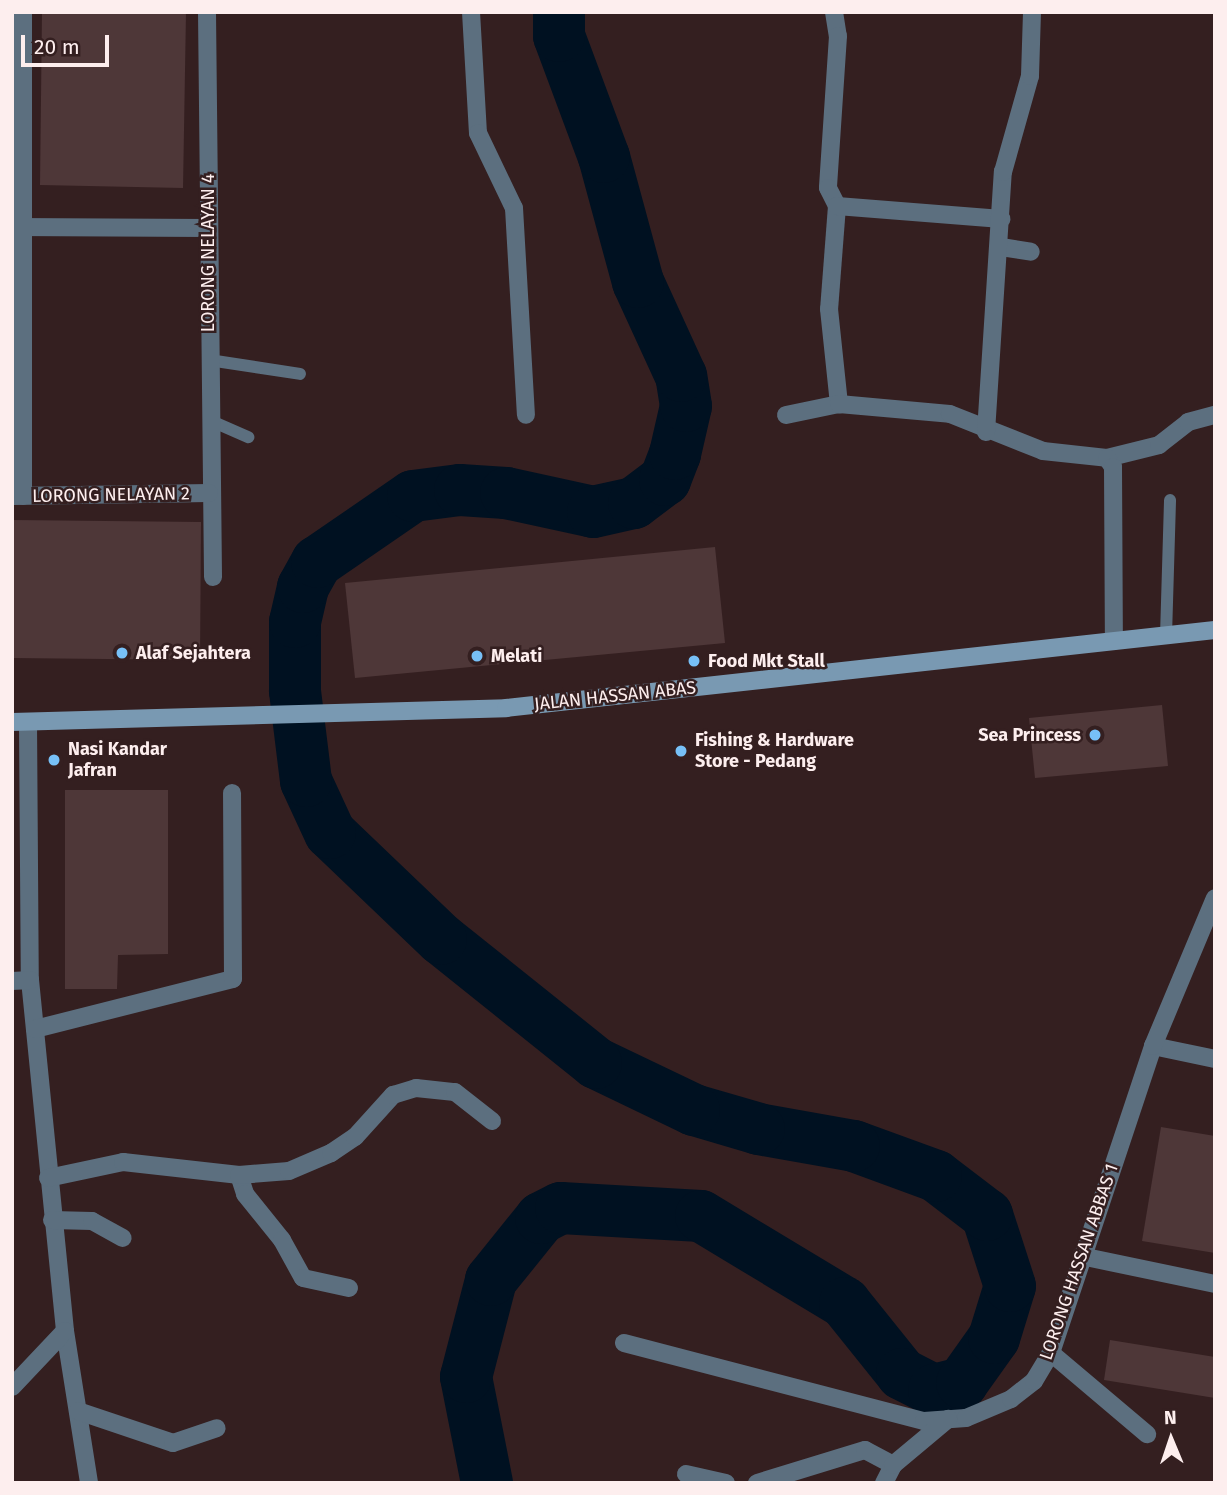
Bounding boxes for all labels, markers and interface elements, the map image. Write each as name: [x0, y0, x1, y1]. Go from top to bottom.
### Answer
scale bar: [24, 21, 112, 65]
text: 20 m: [34, 34, 80, 60]
street label: LORONG NELAYAN 4: [197, 174, 219, 332]
street label: LORONG NELAYAN 2: [32, 483, 190, 507]
place label: Alaf Sejahtera: [136, 642, 251, 664]
marker: Alaf Sejahtera: [114, 645, 130, 661]
place label: Melati: [491, 645, 542, 667]
marker: Melati: [469, 648, 485, 664]
place label: Food Mkt Stall: [708, 650, 825, 672]
marker: Food Mkt Stall: [686, 653, 702, 669]
street label: JALAN HASSAN ABAS: [533, 677, 697, 715]
place label: Sea Princess: [978, 724, 1081, 746]
marker: Sea Princess: [1087, 727, 1103, 743]
place label: Fishing & Hardware Store - Pedang: [695, 730, 854, 772]
place label: Nasi Kandar Jafran: [68, 739, 167, 782]
marker: Fishing & Hardware Store - Pedang: [673, 743, 689, 759]
marker: Nasi Kandar Jafran: [46, 752, 62, 768]
street label: LORONG HASSAN ABBAS 1: [1035, 1161, 1123, 1363]
north arrow: [1136, 1404, 1206, 1474]
text: N: [1164, 1406, 1177, 1429]

